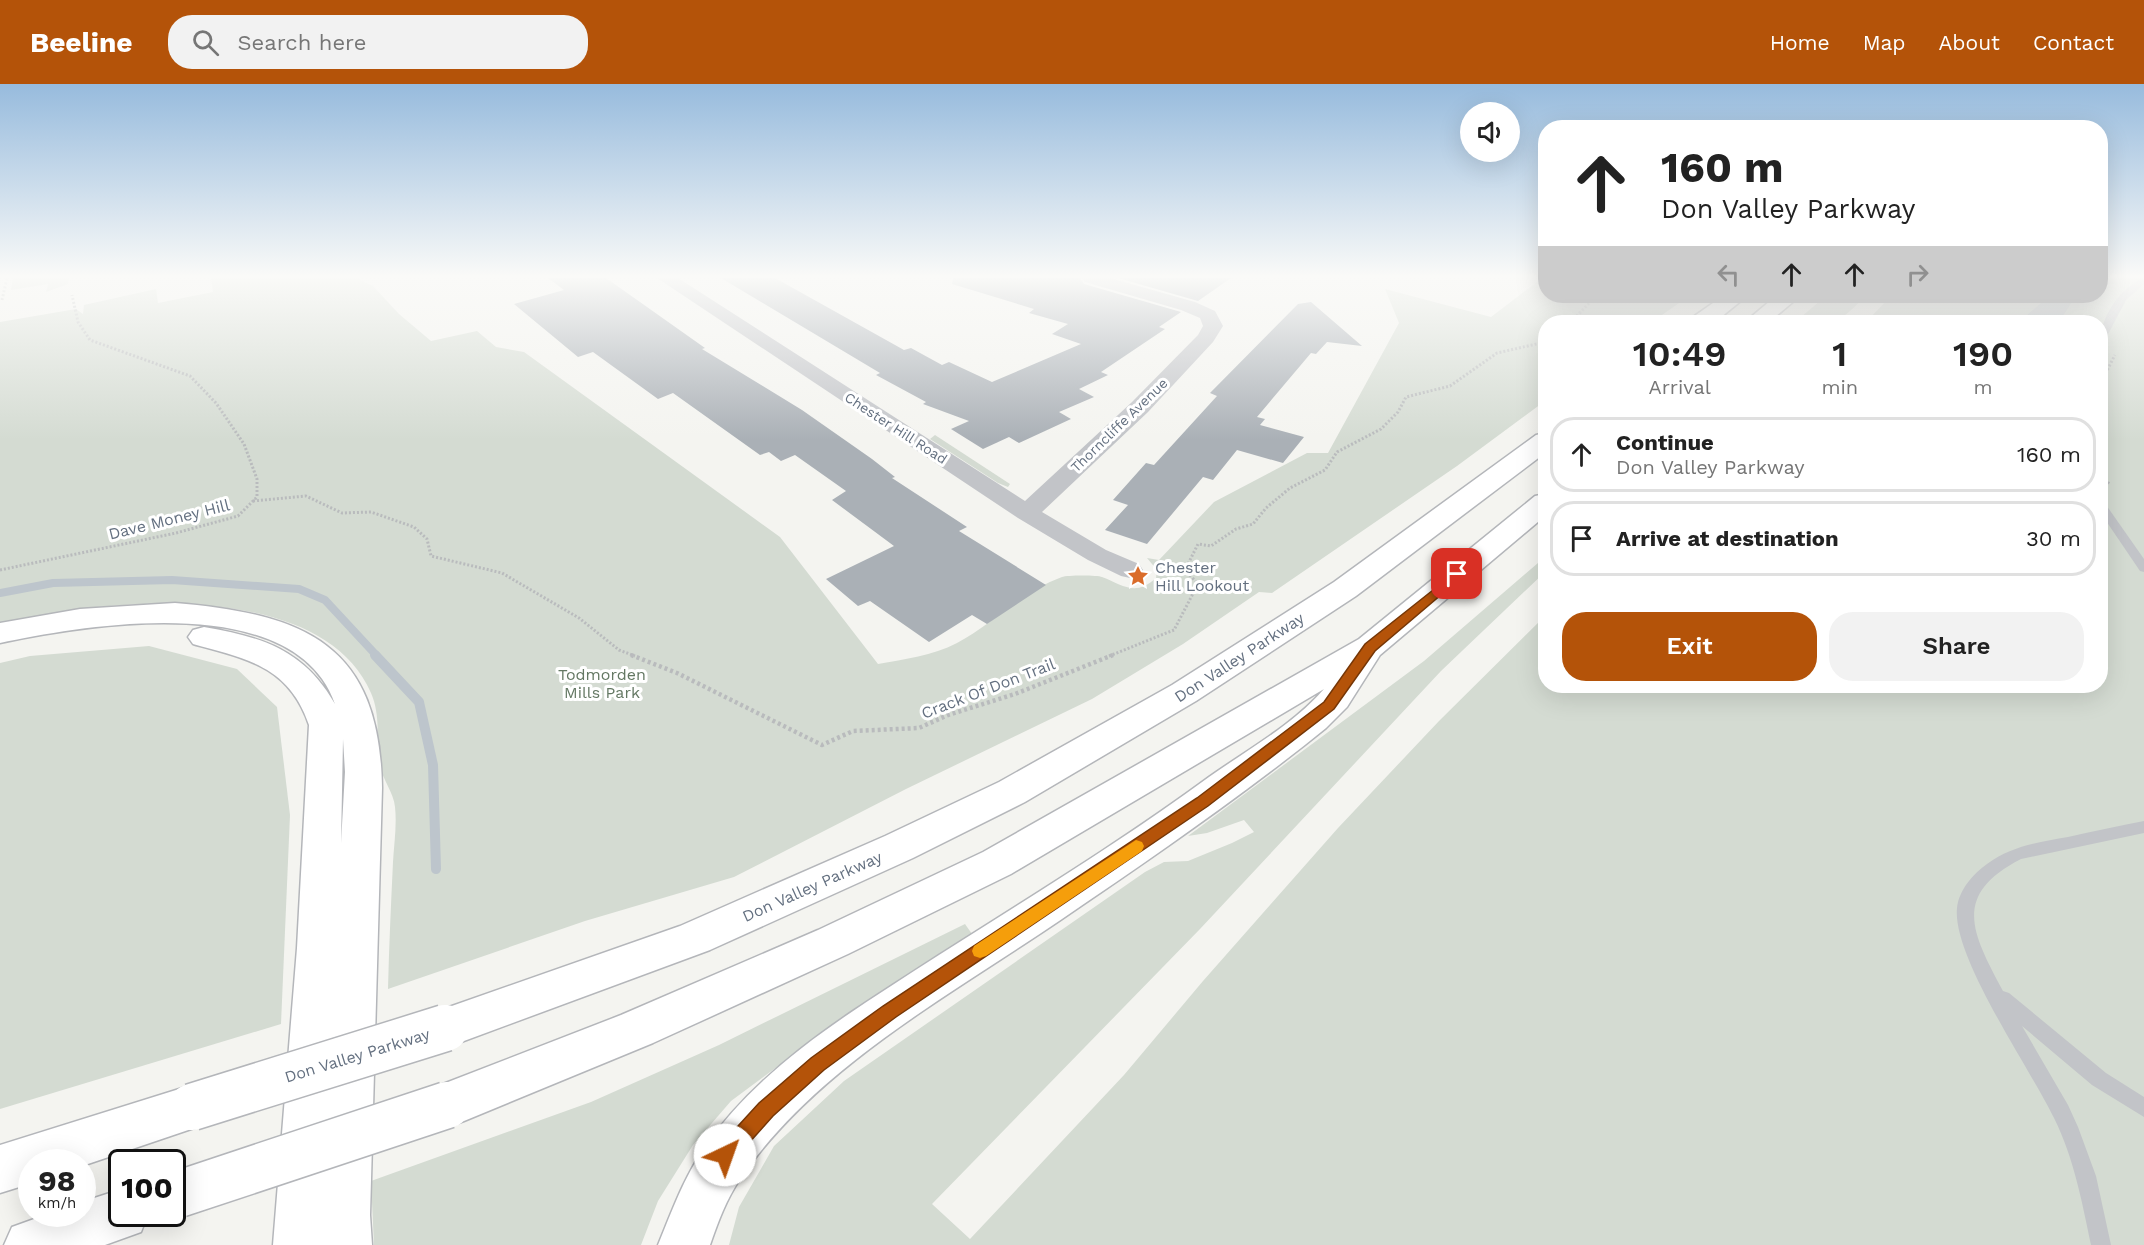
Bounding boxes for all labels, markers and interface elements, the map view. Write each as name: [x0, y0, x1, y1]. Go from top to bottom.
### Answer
search box: [168, 15, 588, 69]
text: Beeline: [30, 26, 132, 59]
icon: search: [189, 26, 222, 59]
text: Search here: [237, 30, 366, 55]
text: Home: [1770, 30, 1830, 55]
text: Map: [1863, 30, 1906, 55]
text: About: [1939, 30, 2000, 55]
text: Contact: [2033, 30, 2114, 55]
map controls: [1460, 102, 1520, 162]
button: sound: [1460, 102, 1520, 162]
text: 160 m: [1661, 143, 1784, 192]
icon: ahead: [1562, 144, 1640, 222]
text: Don Valley Parkway: [1661, 193, 1916, 225]
icon: left: [1712, 258, 1745, 291]
icon: ahead: [1775, 258, 1808, 291]
icon: ahead: [1838, 258, 1871, 291]
icon: right: [1901, 258, 1934, 291]
text: 10:49: [1633, 333, 1727, 375]
text: 1: [1832, 333, 1847, 375]
text: 190: [1953, 333, 2013, 375]
street label: Thorncliffe Avenue: [1067, 375, 1171, 475]
text: Arrival: [1648, 375, 1711, 399]
text: min: [1821, 375, 1858, 399]
text: m: [1974, 375, 1993, 399]
street label: Chester Hill Road: [842, 389, 950, 467]
text: Continue: [1616, 430, 1714, 455]
icon: ahead: [1565, 438, 1598, 471]
text: 160 m: [2017, 442, 2081, 467]
text: Don Valley Parkway: [1616, 455, 1805, 479]
street label: Dave Money Hill: [107, 495, 232, 544]
icon: arrive: [1565, 522, 1598, 555]
text: Arrive at destination: [1616, 526, 1839, 551]
text: 30 m: [2026, 526, 2081, 551]
pin: [1431, 548, 1482, 599]
icon: arrive: [1440, 557, 1473, 590]
place label: Chester Hill Lookout: [1155, 558, 1249, 595]
place icon: Chester Hill Lookout: [1126, 564, 1150, 588]
street label: Don Valley Parkway: [1171, 608, 1308, 706]
button: Exit: [1562, 612, 1817, 681]
button: Share: [1829, 612, 2084, 681]
street label: Crack Of Don Trail: [919, 654, 1058, 723]
park label: Todmorden Mills Park: [558, 665, 646, 702]
street label: Don Valley Parkway: [739, 847, 886, 926]
street label: Don Valley Parkway: [282, 1024, 433, 1087]
position arrow: [693, 1123, 757, 1187]
speed limit sign: 100: [108, 1149, 186, 1227]
text: 98: [38, 1163, 76, 1198]
text: km/h: [38, 1194, 76, 1212]

